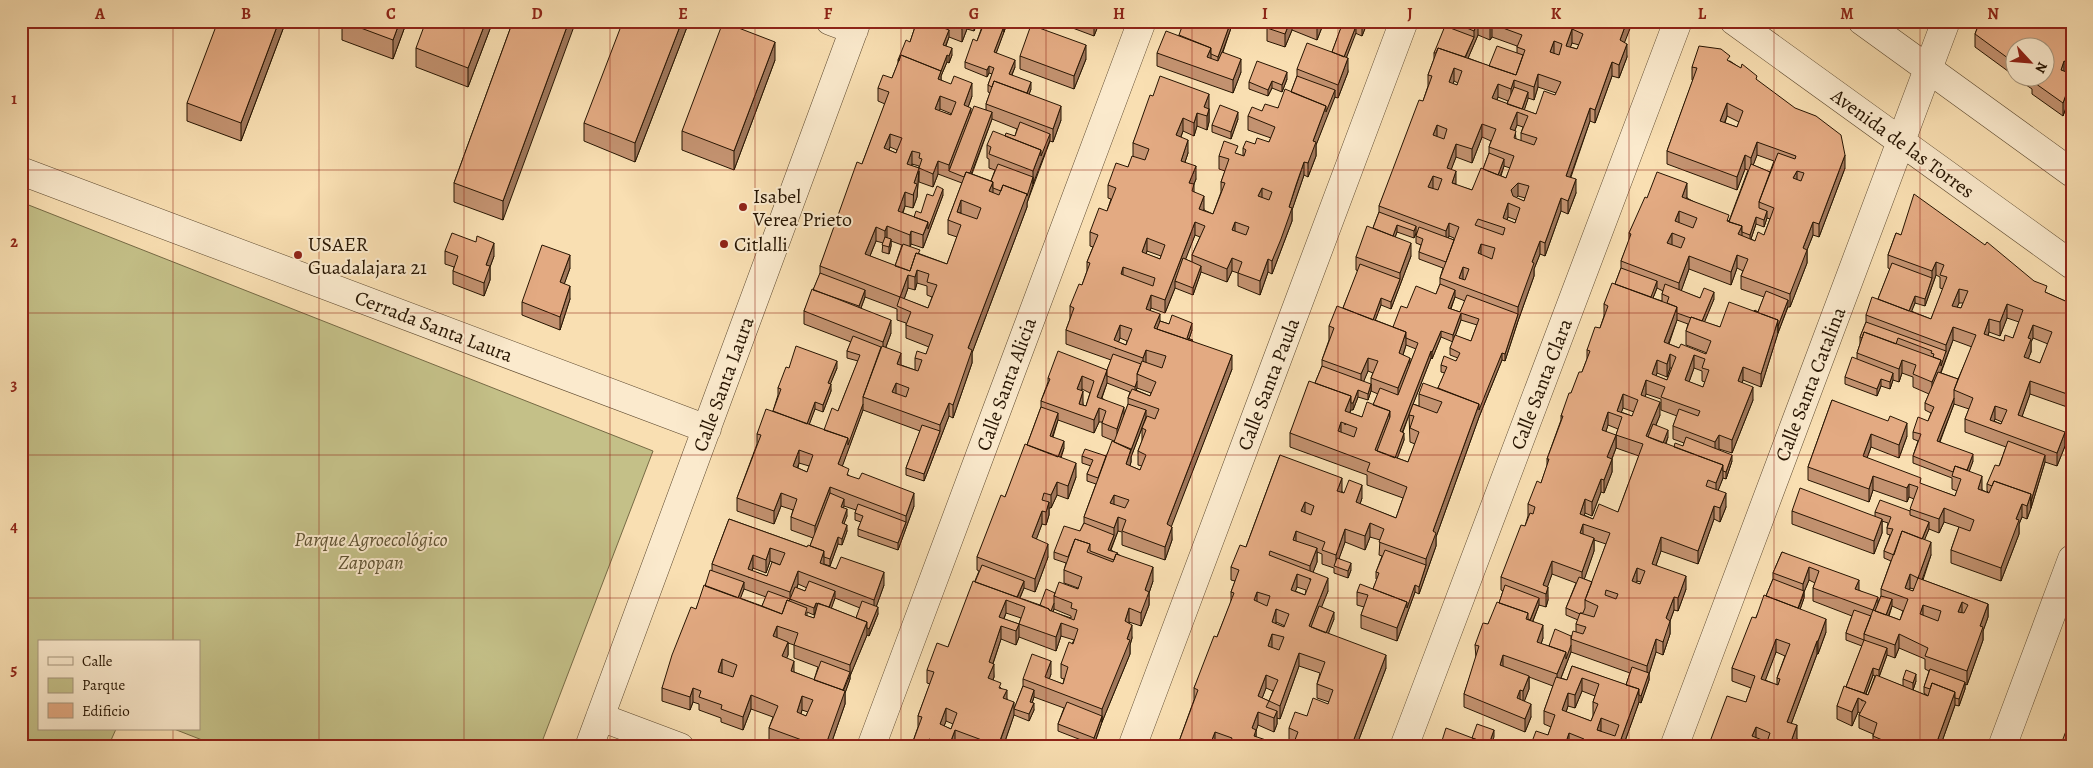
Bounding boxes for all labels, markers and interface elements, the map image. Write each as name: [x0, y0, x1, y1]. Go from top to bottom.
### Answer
text: A: [94, 3, 106, 25]
text: B: [241, 3, 251, 25]
text: C: [386, 3, 396, 25]
text: D: [531, 3, 543, 25]
text: E: [678, 3, 688, 25]
text: F: [824, 3, 833, 25]
text: G: [969, 3, 979, 25]
text: H: [1113, 3, 1125, 25]
text: I: [1262, 3, 1268, 25]
text: J: [1407, 3, 1413, 25]
text: K: [1551, 3, 1562, 25]
text: L: [1698, 3, 1707, 25]
text: M: [1840, 3, 1854, 25]
text: N: [1987, 3, 1999, 25]
north arrow: [2006, 38, 2056, 88]
text: N: [2030, 59, 2052, 76]
street label: Avenida de las Torres: [1825, 82, 1980, 205]
text: 1: [11, 88, 17, 110]
place label: Isabel Verea Prieto: [752, 183, 852, 233]
marker: Isabel Verea Prieto: [737, 201, 749, 213]
text: 2: [10, 231, 18, 253]
place label: USAER Guadalajara 21: [308, 231, 427, 281]
place label: Citlalli: [734, 231, 788, 258]
marker: Citlalli: [718, 238, 730, 250]
marker: USAER Guadalajara 21: [292, 249, 304, 261]
street label: Cerrada Santa Laura: [351, 284, 517, 369]
street label: Calle Santa Catalina: [1769, 302, 1853, 465]
street label: Calle Santa Laura: [687, 312, 761, 455]
street label: Calle Santa Alicia: [970, 313, 1043, 455]
street label: Calle Santa Paula: [1231, 313, 1306, 454]
street label: Calle Santa Clara: [1504, 314, 1579, 454]
text: 3: [11, 374, 18, 396]
text: 4: [10, 516, 18, 538]
park label: Parque Agroecológico Zapopan: [294, 526, 448, 576]
legend: [38, 640, 200, 730]
text: Calle: [82, 651, 113, 671]
text: 5: [11, 659, 18, 681]
text: Parque: [82, 675, 125, 695]
text: Edificio: [82, 701, 130, 721]

